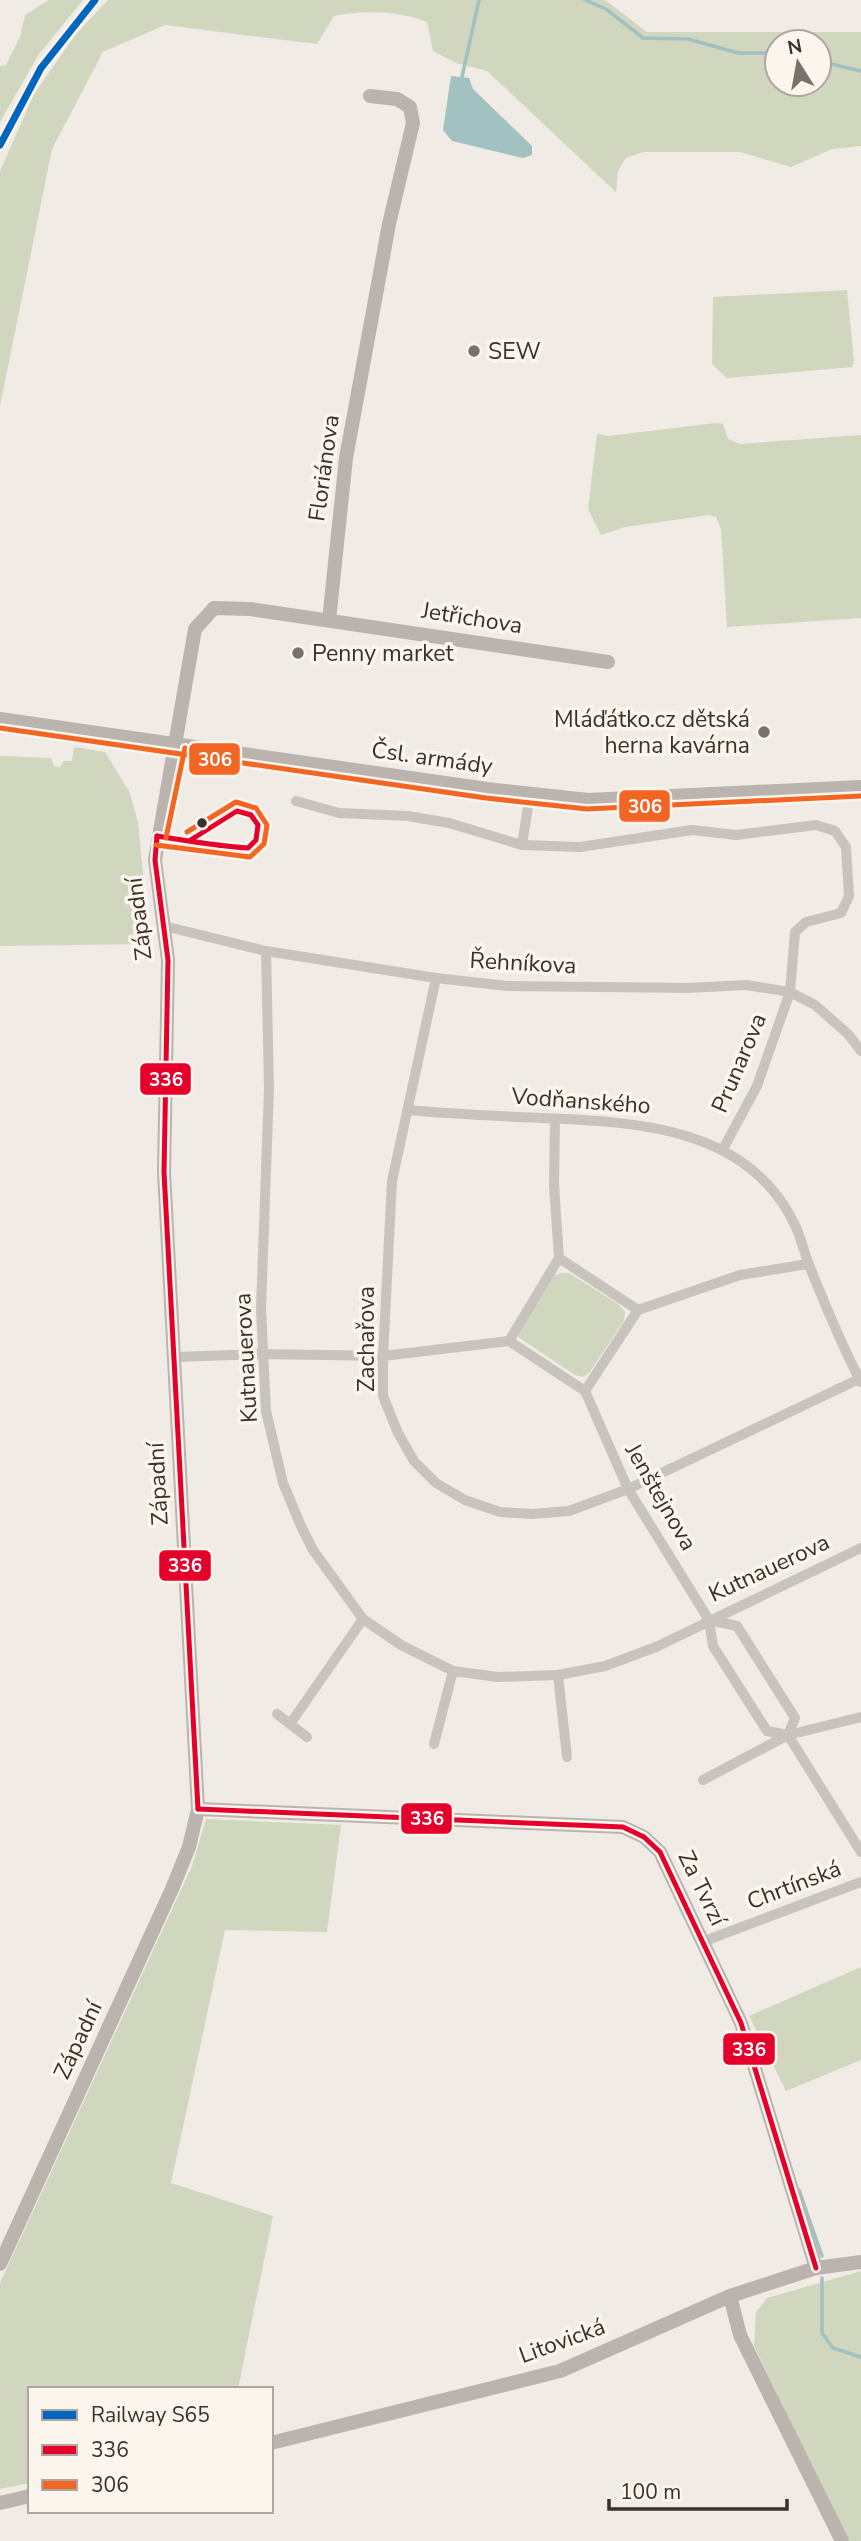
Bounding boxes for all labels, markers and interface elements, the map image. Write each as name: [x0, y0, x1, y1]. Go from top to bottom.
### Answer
north arrow: [763, 28, 833, 98]
text: N: [785, 33, 804, 61]
place label: SEW: [488, 336, 541, 367]
marker: SEW: [466, 343, 482, 359]
street label: Floriánova: [301, 413, 347, 523]
street label: Jetřichova: [418, 595, 525, 641]
place label: Penny market: [312, 638, 455, 669]
marker: Penny market: [290, 645, 306, 661]
place label: Mláďátko.cz dětská herna kavárna: [554, 704, 750, 761]
marker: Mláďátko.cz dětská herna kavárna: [756, 724, 772, 740]
street label: Čsl. armády: [369, 734, 495, 782]
line badge: 306: [188, 742, 241, 776]
text: 306: [198, 747, 232, 773]
line badge: 306: [618, 789, 671, 823]
text: 306: [628, 794, 662, 820]
unlabelled marker: [195, 816, 209, 830]
street label: Západní: [118, 874, 159, 962]
street label: Řehníkova: [469, 945, 577, 981]
street label: Prunarova: [704, 1009, 774, 1117]
line badge: 336: [139, 1062, 192, 1096]
text: 336: [149, 1067, 183, 1093]
street label: Vodňanského: [509, 1081, 652, 1121]
street label: Zachařova: [351, 1286, 382, 1392]
street label: Kutnauerova: [227, 1292, 265, 1424]
street label: Jenštejnova: [617, 1437, 704, 1556]
street label: Západní: [140, 1440, 176, 1526]
street label: Kutnauerova: [704, 1526, 834, 1610]
line badge: 336: [158, 1549, 212, 1582]
text: 336: [168, 1553, 202, 1579]
line badge: 336: [400, 1802, 453, 1835]
text: 336: [410, 1806, 444, 1832]
street label: Za Tvrzí: [671, 1845, 734, 1932]
street label: Chrtínská: [742, 1853, 846, 1917]
street label: Západní: [46, 1994, 110, 2084]
line badge: 336: [722, 2032, 776, 2066]
text: 336: [732, 2037, 766, 2063]
street label: Litovická: [515, 2311, 609, 2371]
legend: [28, 2387, 273, 2513]
text: Railway S65: [91, 2401, 210, 2429]
text: 336: [91, 2436, 129, 2464]
scale bar: [609, 2468, 788, 2512]
text: 306: [91, 2471, 129, 2499]
text: 100 m: [620, 2478, 681, 2506]

